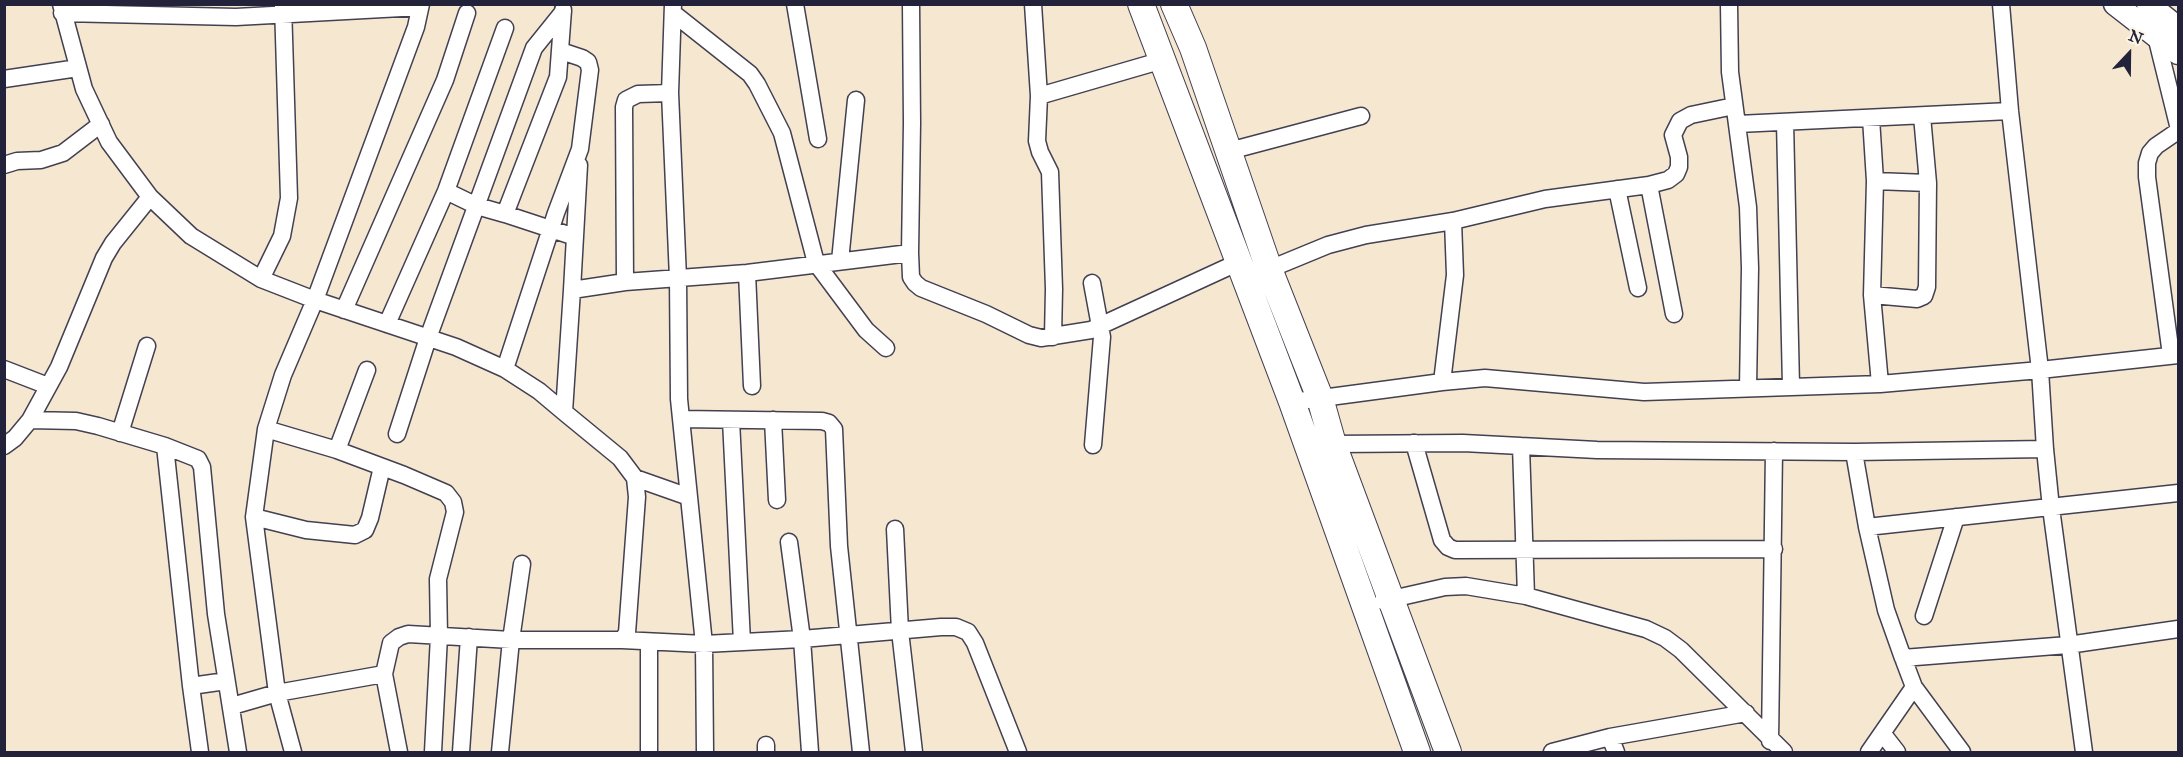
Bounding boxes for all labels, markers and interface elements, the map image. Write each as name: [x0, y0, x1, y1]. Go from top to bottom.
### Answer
north arrow: [2099, 24, 2159, 84]
text: N: [2126, 25, 2146, 48]

